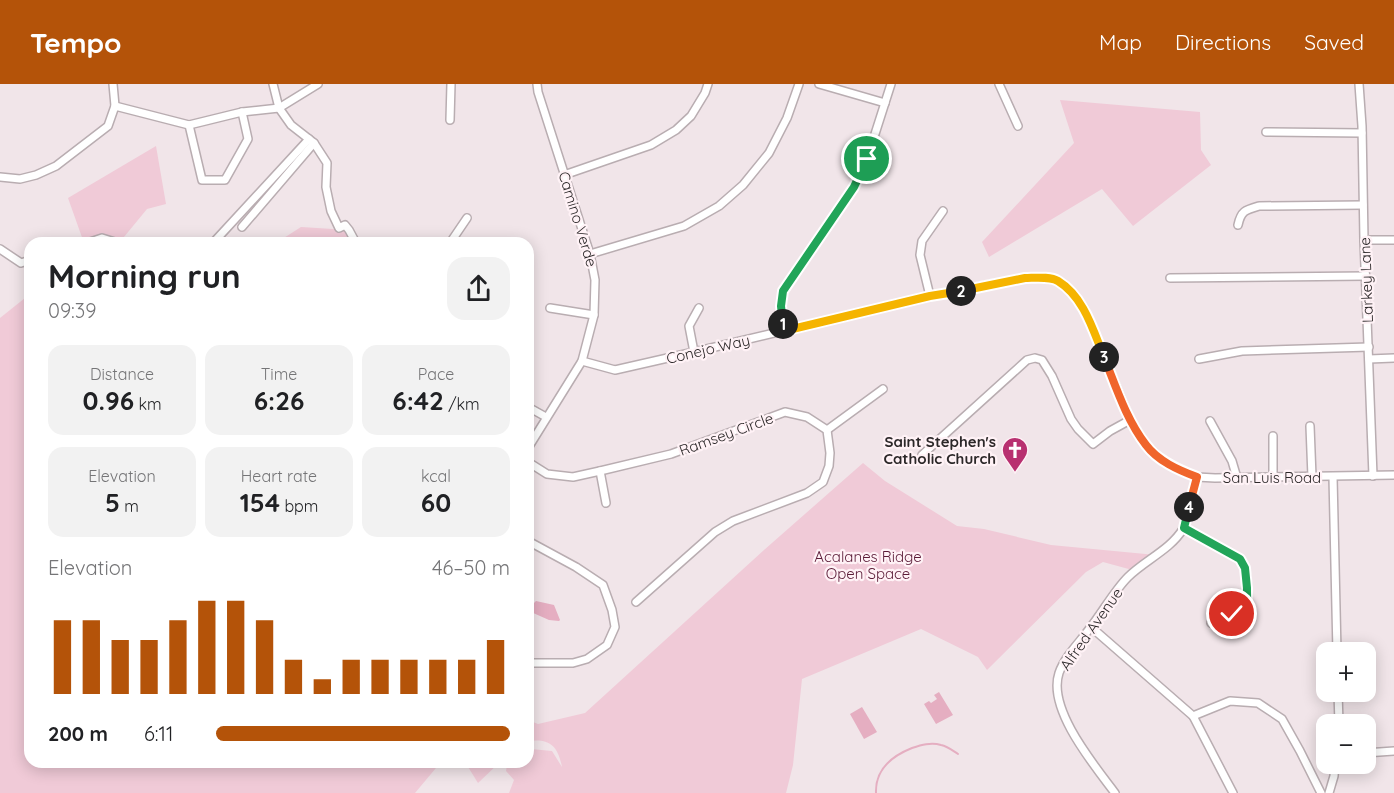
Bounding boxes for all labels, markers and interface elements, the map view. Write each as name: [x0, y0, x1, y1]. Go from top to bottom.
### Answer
text: Tempo: [30, 25, 122, 60]
text: Map: [1099, 29, 1142, 55]
text: Directions: [1175, 29, 1271, 55]
text: Saved: [1304, 29, 1364, 55]
pin: [841, 133, 892, 184]
icon: arrive: [850, 142, 883, 175]
street label: Camino Verde: [554, 169, 602, 269]
street label: Larkey Lane: [1355, 237, 1377, 323]
text: Morning run: [48, 255, 241, 296]
button: share: [447, 257, 510, 320]
pin: 2: [946, 276, 976, 306]
text: 2: [956, 281, 966, 301]
text: 09:39: [48, 298, 96, 323]
pin: 1: [768, 309, 798, 339]
text: 1: [780, 314, 786, 334]
street label: Conejo Way: [664, 330, 752, 368]
pin: 3: [1089, 342, 1119, 372]
text: 3: [1100, 347, 1108, 367]
text: Distance: [90, 364, 154, 384]
text: Time: [261, 364, 297, 384]
text: Pace: [418, 364, 454, 384]
text: 0.96: [82, 384, 134, 417]
text: 6:26: [254, 384, 304, 417]
text: 6:42: [392, 384, 444, 417]
text: km: [134, 394, 162, 414]
text: /km: [444, 394, 480, 414]
street label: Ramsey Circle: [676, 408, 776, 460]
place label: Saint Stephen's Catholic Church: [884, 432, 996, 468]
church icon: Saint Stephen's Catholic Church: [1000, 435, 1030, 473]
text: Elevation: [88, 466, 156, 486]
text: Heart rate: [241, 466, 317, 486]
text: kcal: [421, 466, 451, 486]
street label: San Luis Road: [1223, 468, 1321, 487]
text: 5: [105, 486, 120, 519]
text: 154: [240, 486, 280, 519]
text: 60: [421, 486, 451, 519]
pin: 4: [1174, 492, 1204, 522]
text: m: [120, 496, 139, 516]
text: bpm: [280, 496, 318, 516]
text: 4: [1184, 497, 1194, 517]
park label: Acalanes Ridge Open Space: [814, 547, 922, 583]
text: Elevation: [48, 555, 132, 580]
text: 46–50 m: [432, 555, 510, 580]
street label: Alfred Avenue: [1055, 584, 1127, 674]
pin: [1206, 588, 1257, 639]
icon: check: [1215, 597, 1248, 630]
map controls: [1316, 642, 1376, 774]
button: +: [1316, 642, 1376, 702]
button: −: [1316, 714, 1376, 774]
text: 200 m: [48, 721, 108, 746]
text: 6:11: [144, 721, 173, 746]

